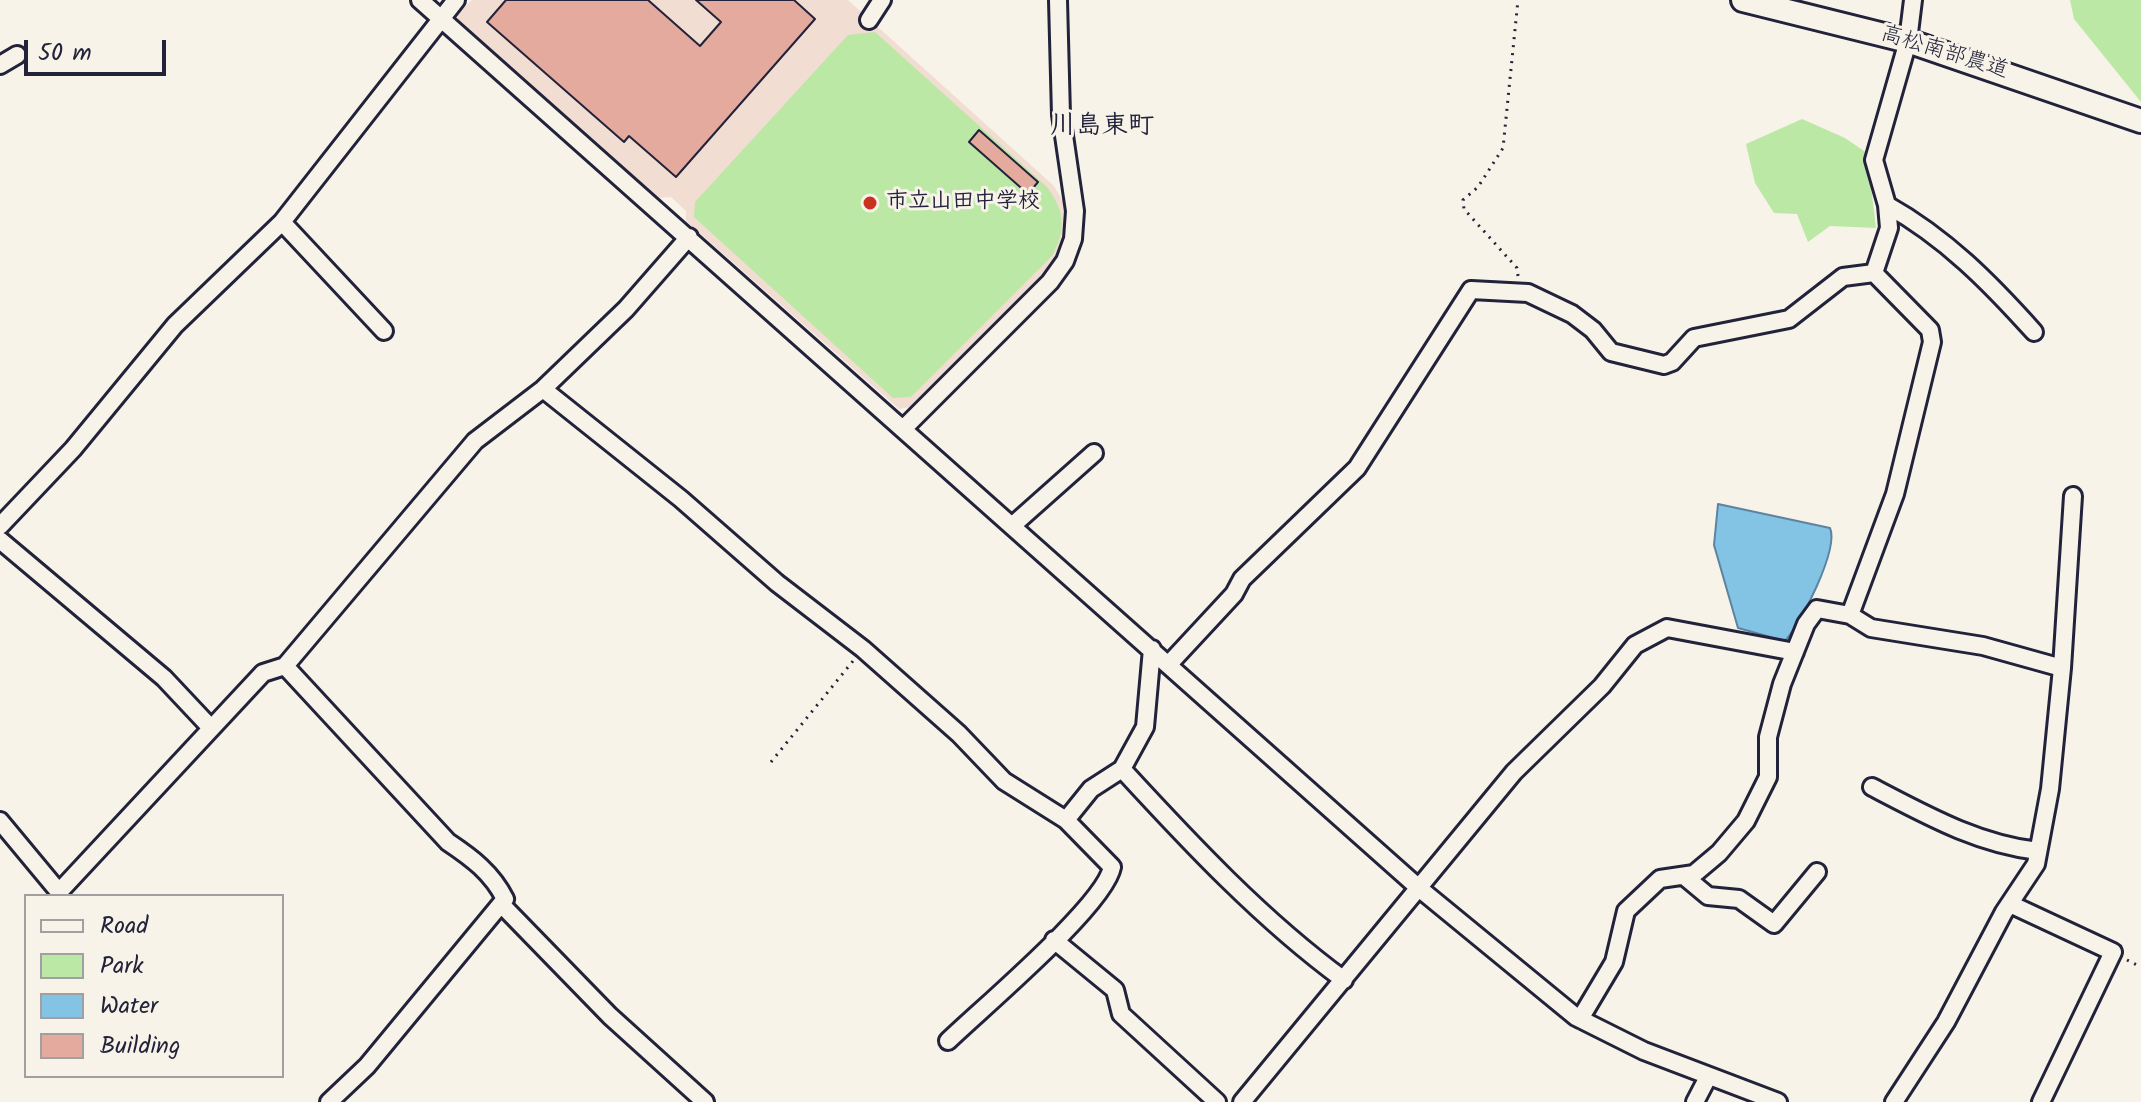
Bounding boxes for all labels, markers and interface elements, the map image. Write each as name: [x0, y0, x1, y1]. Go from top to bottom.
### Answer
street label: 高松南部農道: [1877, 22, 2011, 86]
scale bar: [28, 24, 170, 74]
text: 50 m: [38, 34, 92, 73]
district label: 川島東町: [1050, 113, 1154, 145]
place label: 市立山田中学校: [886, 190, 1040, 216]
marker: 市立山田中学校: [861, 194, 879, 212]
legend: [24, 894, 284, 1078]
text: Road: [100, 907, 148, 946]
text: Park: [100, 947, 144, 986]
text: Water: [100, 987, 158, 1026]
text: Building: [100, 1027, 180, 1066]

